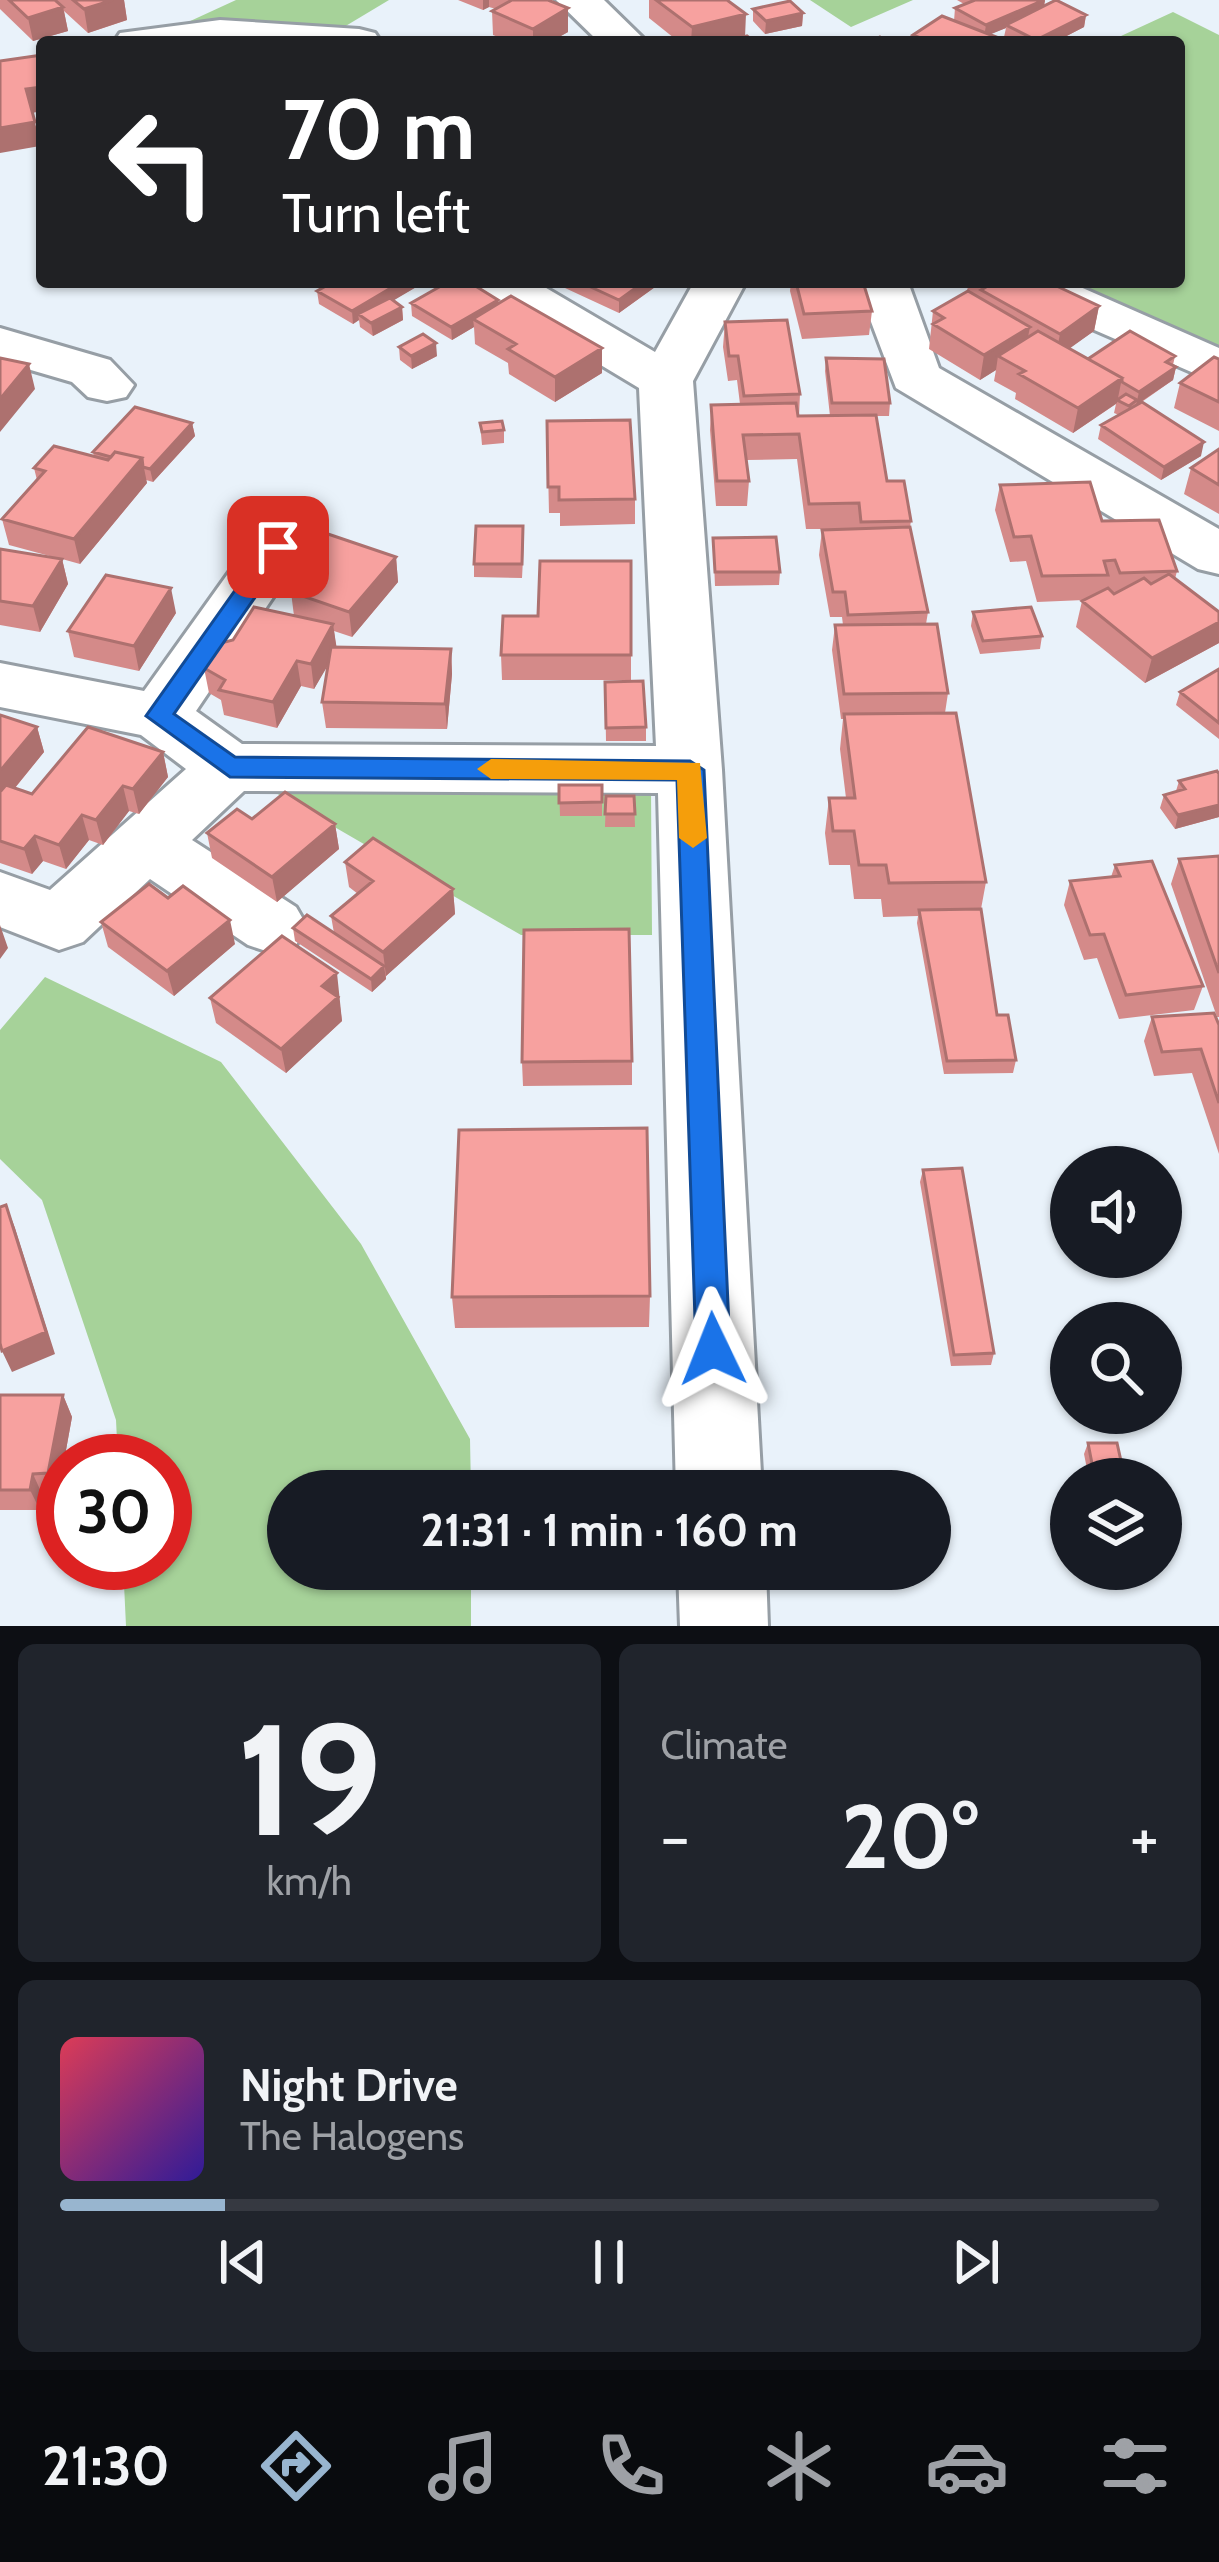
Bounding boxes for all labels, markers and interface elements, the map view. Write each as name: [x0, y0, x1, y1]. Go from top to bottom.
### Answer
text: 70 m: [282, 78, 475, 180]
icon: left: [84, 84, 240, 240]
text: Turn left: [282, 180, 470, 246]
pin: [227, 496, 329, 598]
icon: arrive: [245, 514, 311, 580]
map controls: [1050, 1146, 1182, 1590]
button: sound: [1050, 1146, 1182, 1278]
position arrow: [650, 1286, 776, 1412]
button: search: [1050, 1302, 1182, 1434]
speed limit sign: 30: [36, 1434, 192, 1590]
button: layers: [1050, 1458, 1182, 1590]
text: 21:31 · 1 min · 160 m: [420, 1503, 798, 1557]
text: 19: [237, 1684, 382, 1874]
text: Climate: [661, 1721, 787, 1769]
text: 20°: [841, 1781, 978, 1891]
text: −: [661, 1796, 690, 1877]
text: +: [1130, 1796, 1159, 1877]
text: km/h: [267, 1857, 352, 1905]
text: Night Drive: [240, 2058, 458, 2112]
text: The Halogens: [240, 2112, 464, 2160]
icon: previous: [210, 2229, 276, 2295]
icon: pause: [576, 2229, 642, 2295]
icon: next: [943, 2229, 1009, 2295]
icon: directions: [254, 2424, 338, 2508]
icon: music: [421, 2424, 505, 2508]
icon: phone: [589, 2424, 673, 2508]
icon: climate: [757, 2424, 841, 2508]
icon: car: [925, 2424, 1009, 2508]
icon: filters: [1093, 2424, 1177, 2508]
text: 21:30: [42, 2433, 170, 2499]

